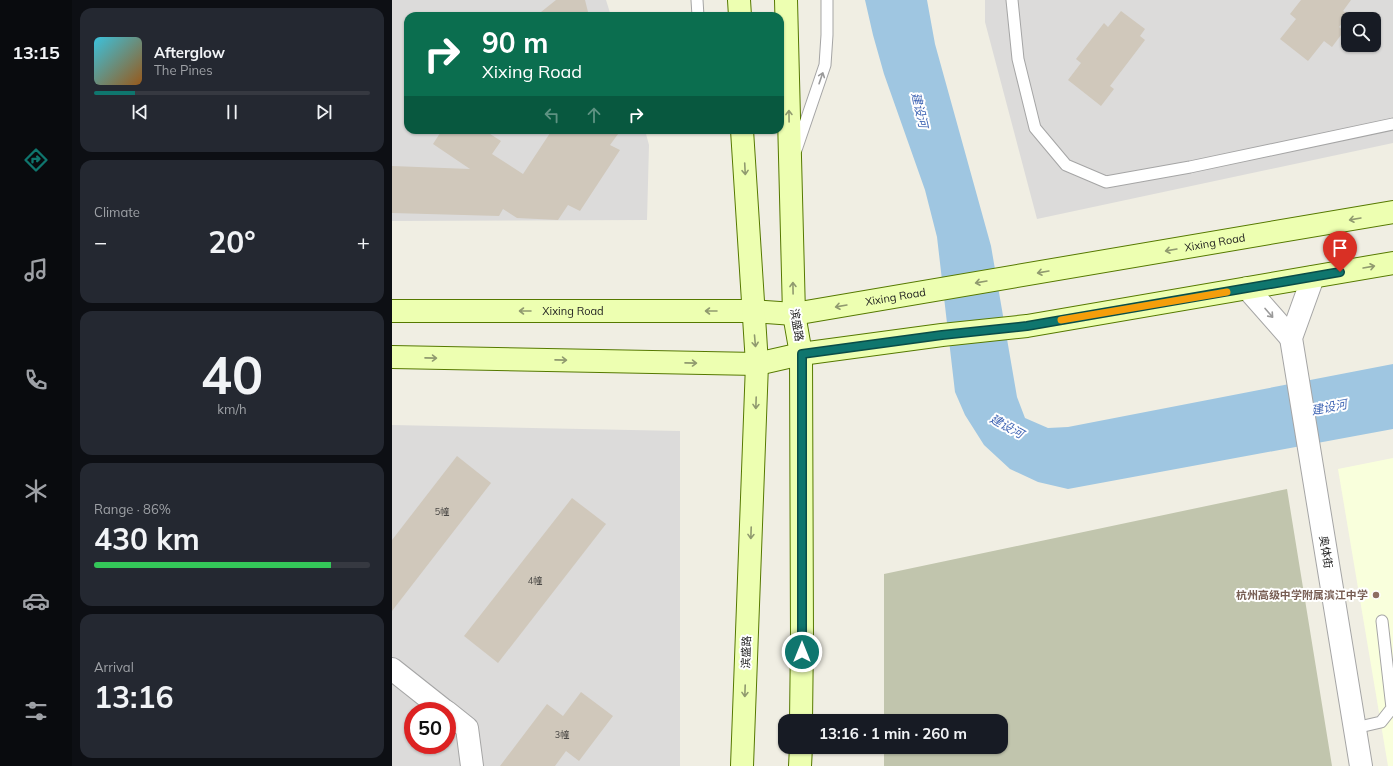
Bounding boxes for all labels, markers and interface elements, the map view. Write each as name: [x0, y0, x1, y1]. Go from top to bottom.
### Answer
map controls: [1341, 12, 1381, 52]
button: search: [1341, 12, 1381, 52]
text: 90 m: [482, 25, 548, 60]
icon: right: [416, 28, 468, 80]
text: 13:15: [12, 41, 60, 64]
text: Afterglow: [154, 43, 225, 62]
text: Xixing Road: [482, 60, 582, 83]
text: The Pines: [154, 62, 213, 78]
one-way arrow: [818, 71, 825, 84]
water label: 建设河: [909, 91, 932, 131]
icon: previous: [129, 101, 151, 123]
icon: pause: [221, 101, 243, 123]
icon: next: [313, 101, 335, 123]
icon: left: [541, 104, 563, 126]
icon: ahead: [583, 104, 605, 126]
icon: right: [625, 104, 647, 126]
one-way arrow: [785, 110, 793, 123]
icon: directions: [22, 146, 50, 174]
one-way arrow: [741, 162, 748, 175]
text: Climate: [94, 204, 140, 220]
one-way arrow: [1348, 215, 1361, 223]
text: 20°: [208, 223, 256, 261]
text: −: [94, 228, 107, 256]
text: +: [357, 228, 370, 256]
street label: Xixing Road: [1183, 230, 1246, 254]
pin: [1323, 231, 1357, 272]
icon: arrive: [1329, 237, 1351, 259]
one-way arrow: [1165, 246, 1178, 254]
icon: music: [22, 256, 50, 284]
one-way arrow: [1362, 263, 1375, 271]
one-way arrow: [1037, 268, 1050, 276]
one-way arrow: [974, 279, 987, 287]
one-way arrow: [789, 282, 797, 295]
street label: Xixing Road: [864, 285, 927, 309]
one-way arrow: [834, 302, 847, 310]
street label: Xixing Road: [542, 304, 604, 318]
one-way arrow: [519, 307, 532, 315]
one-way arrow: [705, 307, 718, 315]
street label: 滨盛路: [788, 308, 806, 342]
one-way arrow: [1264, 308, 1274, 318]
one-way arrow: [752, 334, 759, 347]
text: 40: [201, 342, 263, 407]
one-way arrow: [424, 354, 437, 362]
one-way arrow: [554, 356, 567, 364]
one-way arrow: [684, 359, 697, 366]
icon: phone: [22, 366, 50, 394]
one-way arrow: [752, 396, 760, 409]
water label: 建设河: [1310, 396, 1350, 418]
text: km/h: [217, 401, 247, 417]
water label: 建设河: [988, 411, 1028, 442]
icon: climate: [22, 477, 50, 505]
text: Range · 86%: [94, 501, 171, 517]
house number: 5幢: [435, 506, 449, 517]
text: 430 km: [94, 520, 200, 558]
one-way arrow: [747, 526, 754, 539]
street label: 奥体街: [1317, 535, 1335, 569]
house number: 4幢: [528, 575, 542, 586]
icon: car: [22, 587, 50, 615]
place label: 杭州高级中学附属滨江中学: [1236, 588, 1368, 602]
marker: 杭州高级中学附属滨江中学: [1371, 590, 1381, 600]
position arrow: [781, 631, 823, 673]
street label: 滨盛路: [738, 635, 754, 669]
text: Arrival: [94, 659, 134, 675]
text: 13:16: [94, 678, 173, 716]
one-way arrow: [741, 684, 748, 697]
icon: filters: [22, 697, 50, 725]
speed limit sign: 50: [404, 702, 456, 754]
text: 13:16 · 1 min · 260 m: [819, 724, 967, 743]
house number: 3幢: [555, 729, 569, 740]

